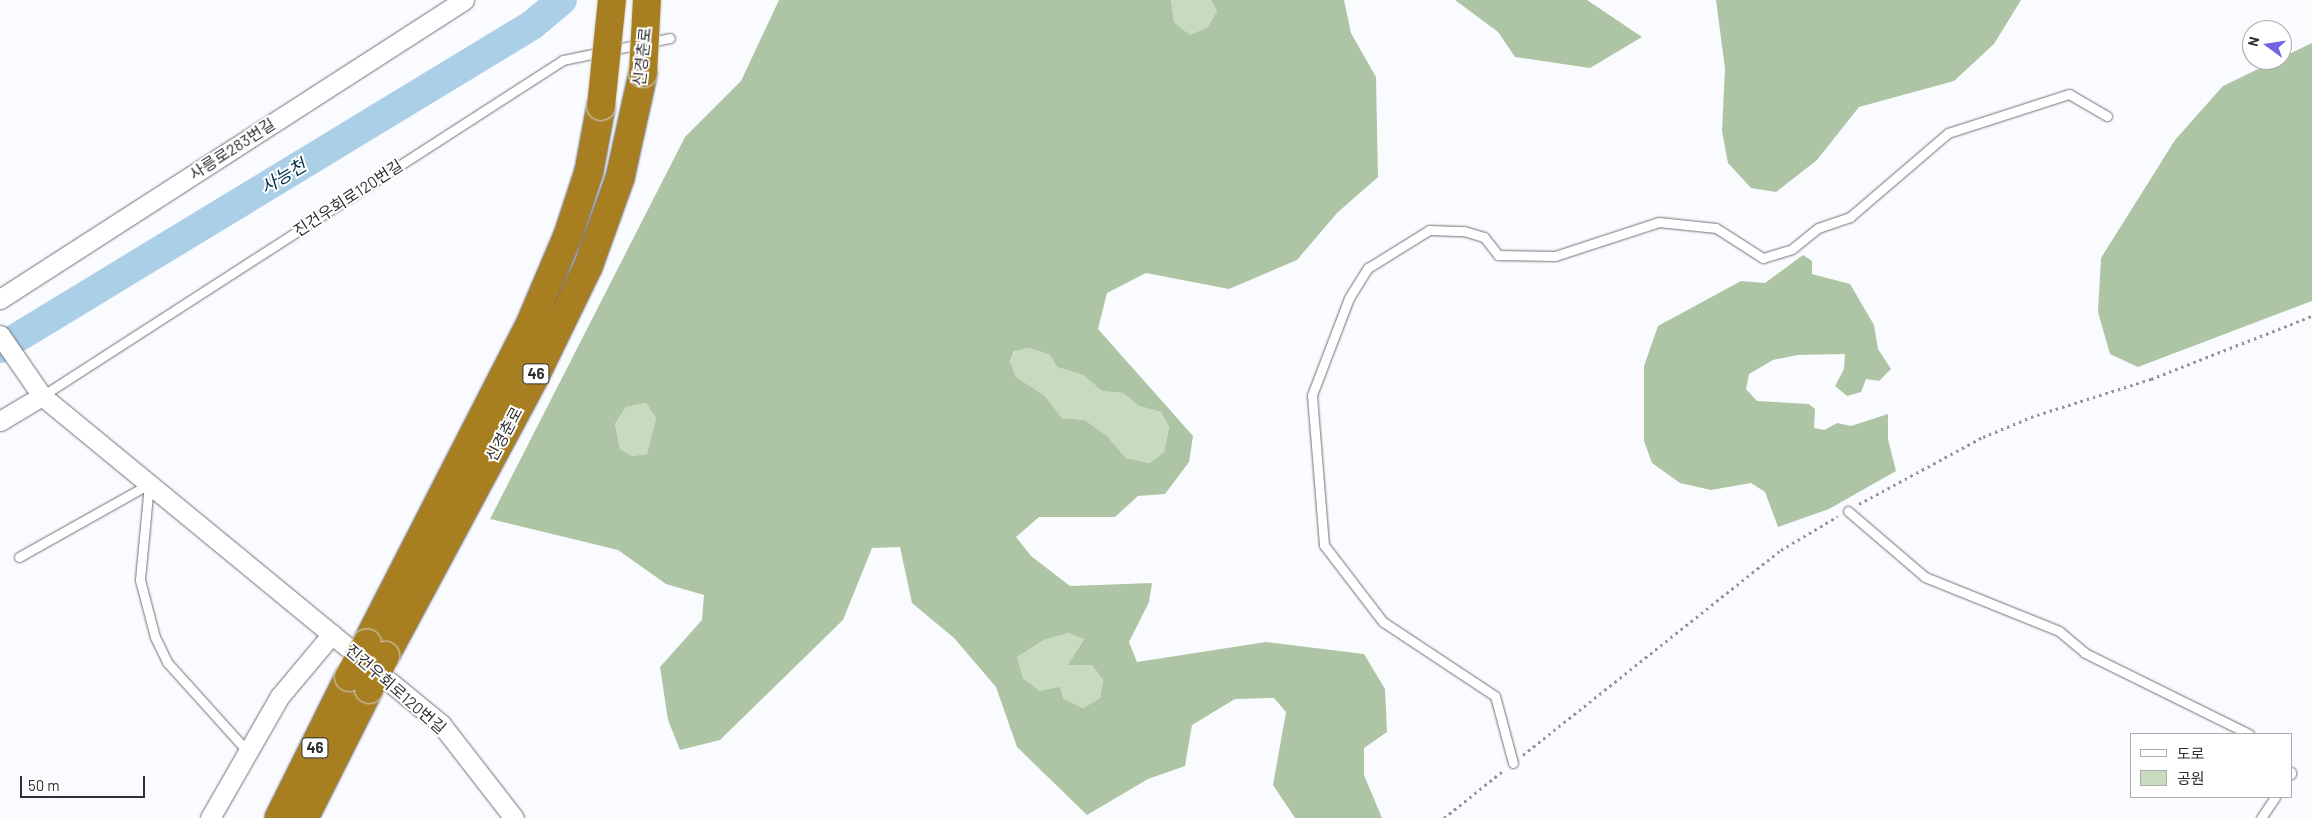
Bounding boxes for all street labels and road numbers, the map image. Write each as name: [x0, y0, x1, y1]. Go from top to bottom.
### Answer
street label: 신경춘로: [629, 27, 655, 87]
street label: 사릉로283번길: [185, 114, 279, 184]
street label: 진건우회로120번길: [290, 156, 406, 240]
road number: 46: [522, 362, 550, 386]
street label: 신경춘로: [482, 403, 526, 465]
street label: 진건우회로120번길: [342, 640, 450, 738]
road number: 46: [301, 736, 329, 760]

